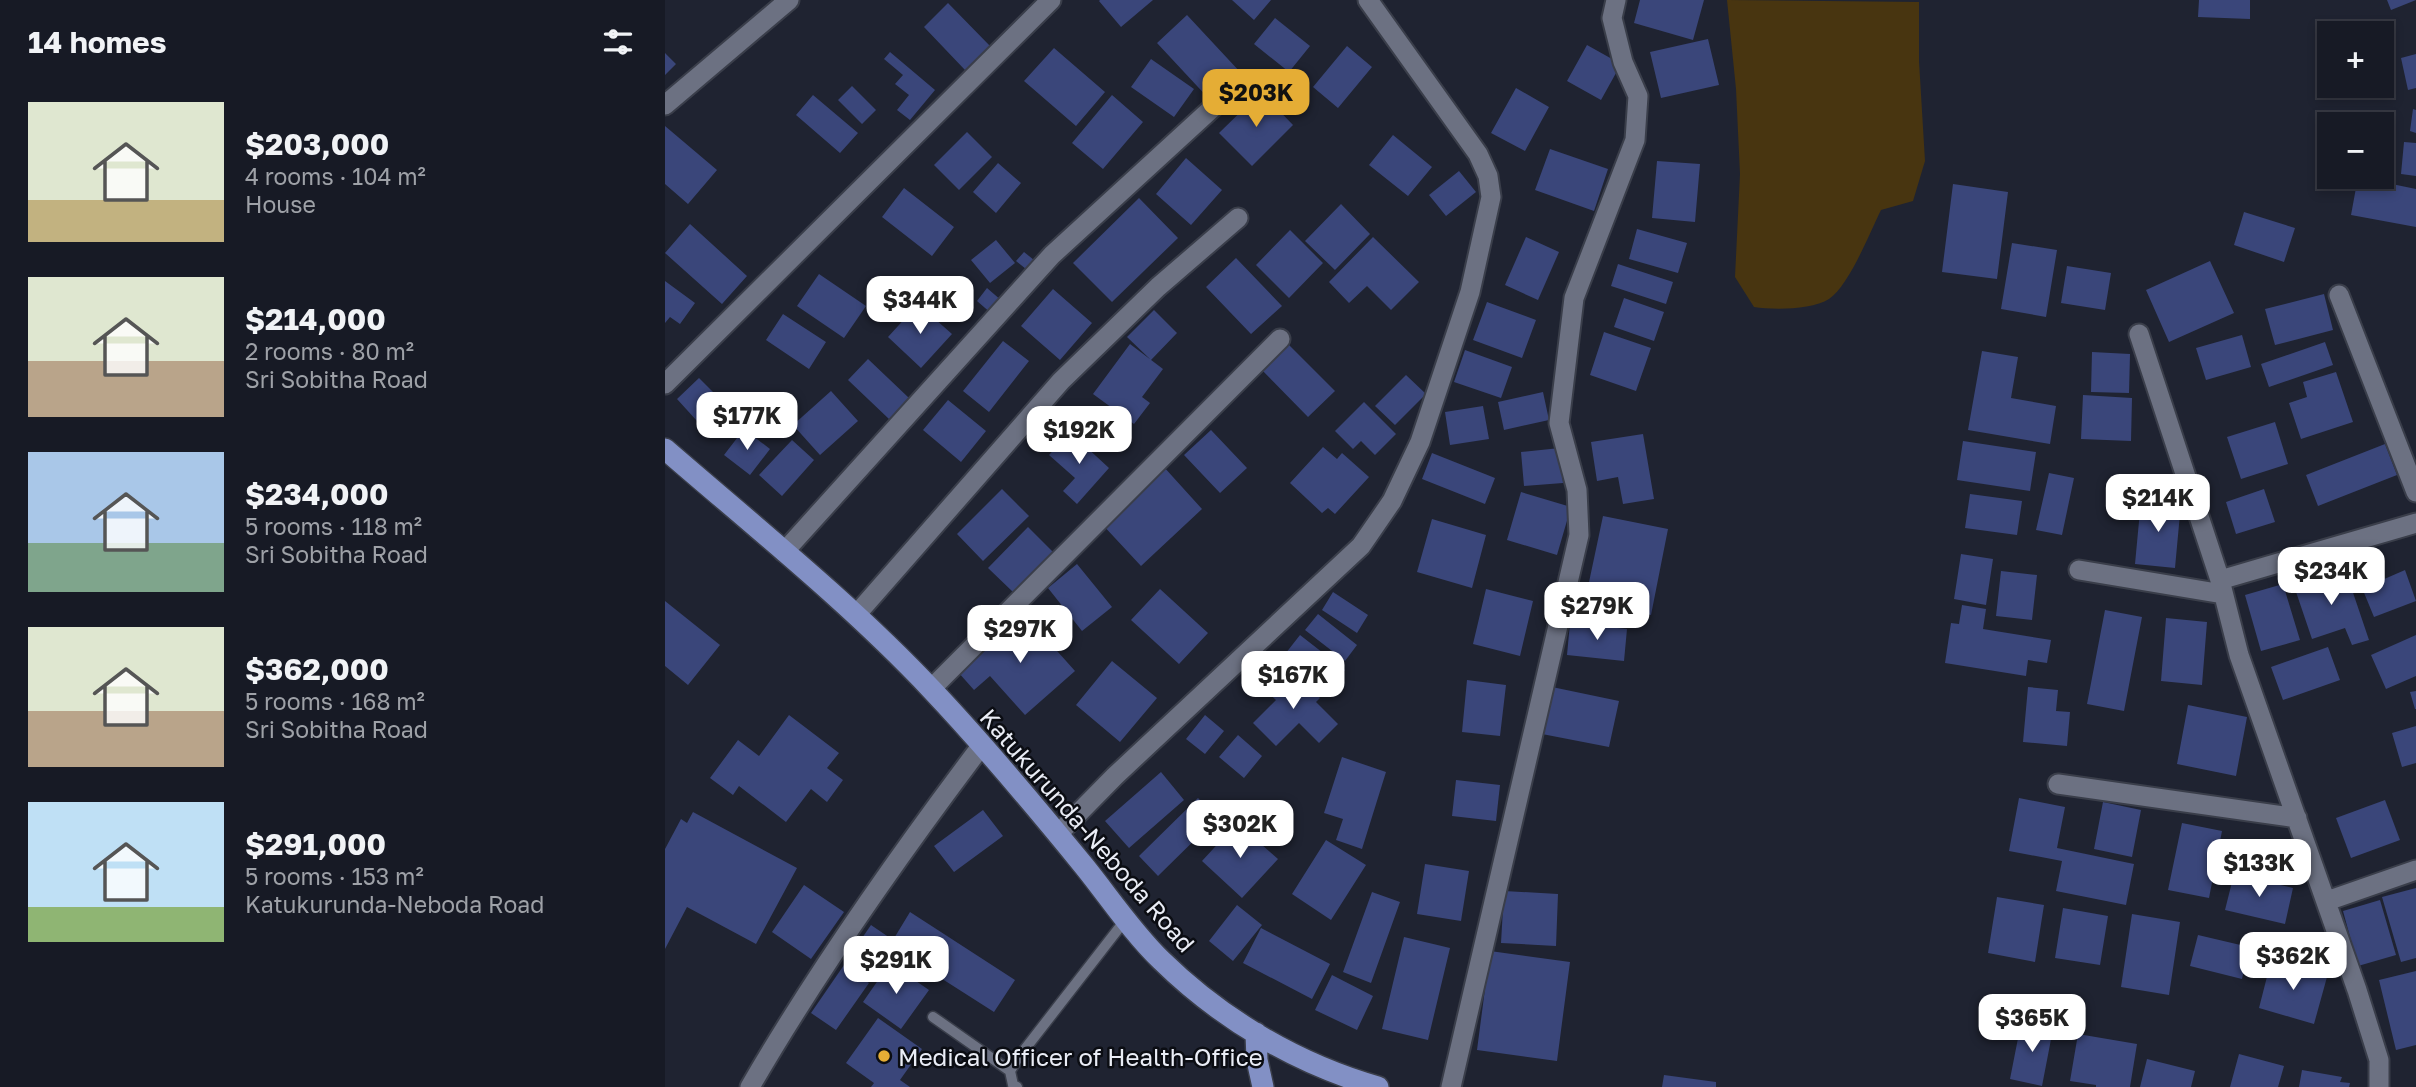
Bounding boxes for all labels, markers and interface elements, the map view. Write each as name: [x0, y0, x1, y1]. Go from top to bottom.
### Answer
map controls: [2317, 21, 2394, 189]
button: +: [2317, 21, 2394, 98]
icon: filters: [599, 23, 637, 61]
text: 14 homes: [28, 24, 167, 60]
pin: $203K: [1207, 69, 1305, 129]
text: $203K: [1218, 78, 1294, 106]
button: −: [2317, 112, 2394, 189]
text: $203,000: [245, 126, 389, 162]
icon: home: [84, 130, 168, 214]
text: 4 rooms · 104 m²: [245, 162, 426, 190]
text: House: [245, 190, 316, 218]
pin: $344K: [871, 276, 969, 336]
text: $344K: [883, 285, 957, 313]
text: $214,000: [245, 301, 386, 337]
icon: home: [84, 305, 168, 389]
text: 2 rooms · 80 m²: [245, 337, 414, 365]
text: Sri Sobitha Road: [245, 365, 428, 393]
pin: $177K: [698, 392, 796, 452]
text: $177K: [712, 401, 782, 429]
pin: $192K: [1030, 406, 1128, 466]
text: $192K: [1043, 415, 1115, 443]
pin: $214K: [2109, 475, 2207, 534]
text: $234,000: [245, 476, 389, 512]
icon: home: [84, 480, 168, 564]
text: $214K: [2122, 483, 2194, 511]
text: 5 rooms · 118 m²: [245, 512, 422, 540]
text: Sri Sobitha Road: [245, 540, 428, 568]
pin: $234K: [2282, 548, 2380, 607]
text: $234K: [2294, 556, 2368, 584]
pin: $279K: [1548, 582, 1646, 642]
text: $279K: [1560, 591, 1634, 619]
pin: $297K: [971, 606, 1069, 665]
text: $297K: [983, 614, 1057, 642]
text: $362,000: [245, 651, 389, 687]
pin: $167K: [1244, 652, 1342, 711]
icon: home: [84, 655, 168, 739]
text: $167K: [1257, 660, 1329, 688]
text: 5 rooms · 168 m²: [245, 687, 425, 715]
street label: Katukurunda-Neboda Road: [975, 703, 1201, 957]
text: Sri Sobitha Road: [245, 715, 428, 743]
pin: $302K: [1191, 800, 1289, 860]
text: $302K: [1202, 809, 1278, 837]
text: $291,000: [245, 826, 386, 862]
icon: home: [84, 830, 168, 914]
pin: $133K: [2210, 839, 2308, 899]
text: $133K: [2223, 848, 2295, 876]
text: 5 rooms · 153 m²: [245, 862, 424, 890]
text: Katukurunda-Neboda Road: [245, 890, 544, 918]
pin: $362K: [2244, 932, 2342, 992]
pin: $291K: [847, 936, 945, 996]
text: $362K: [2256, 941, 2330, 969]
text: $291K: [860, 945, 932, 973]
pin: $365K: [1983, 995, 2081, 1054]
text: $365K: [1995, 1003, 2069, 1031]
place label: Medical Officer of Health-Office: [898, 1042, 1263, 1071]
marker: Medical Officer of Health-Office: [876, 1048, 892, 1064]

